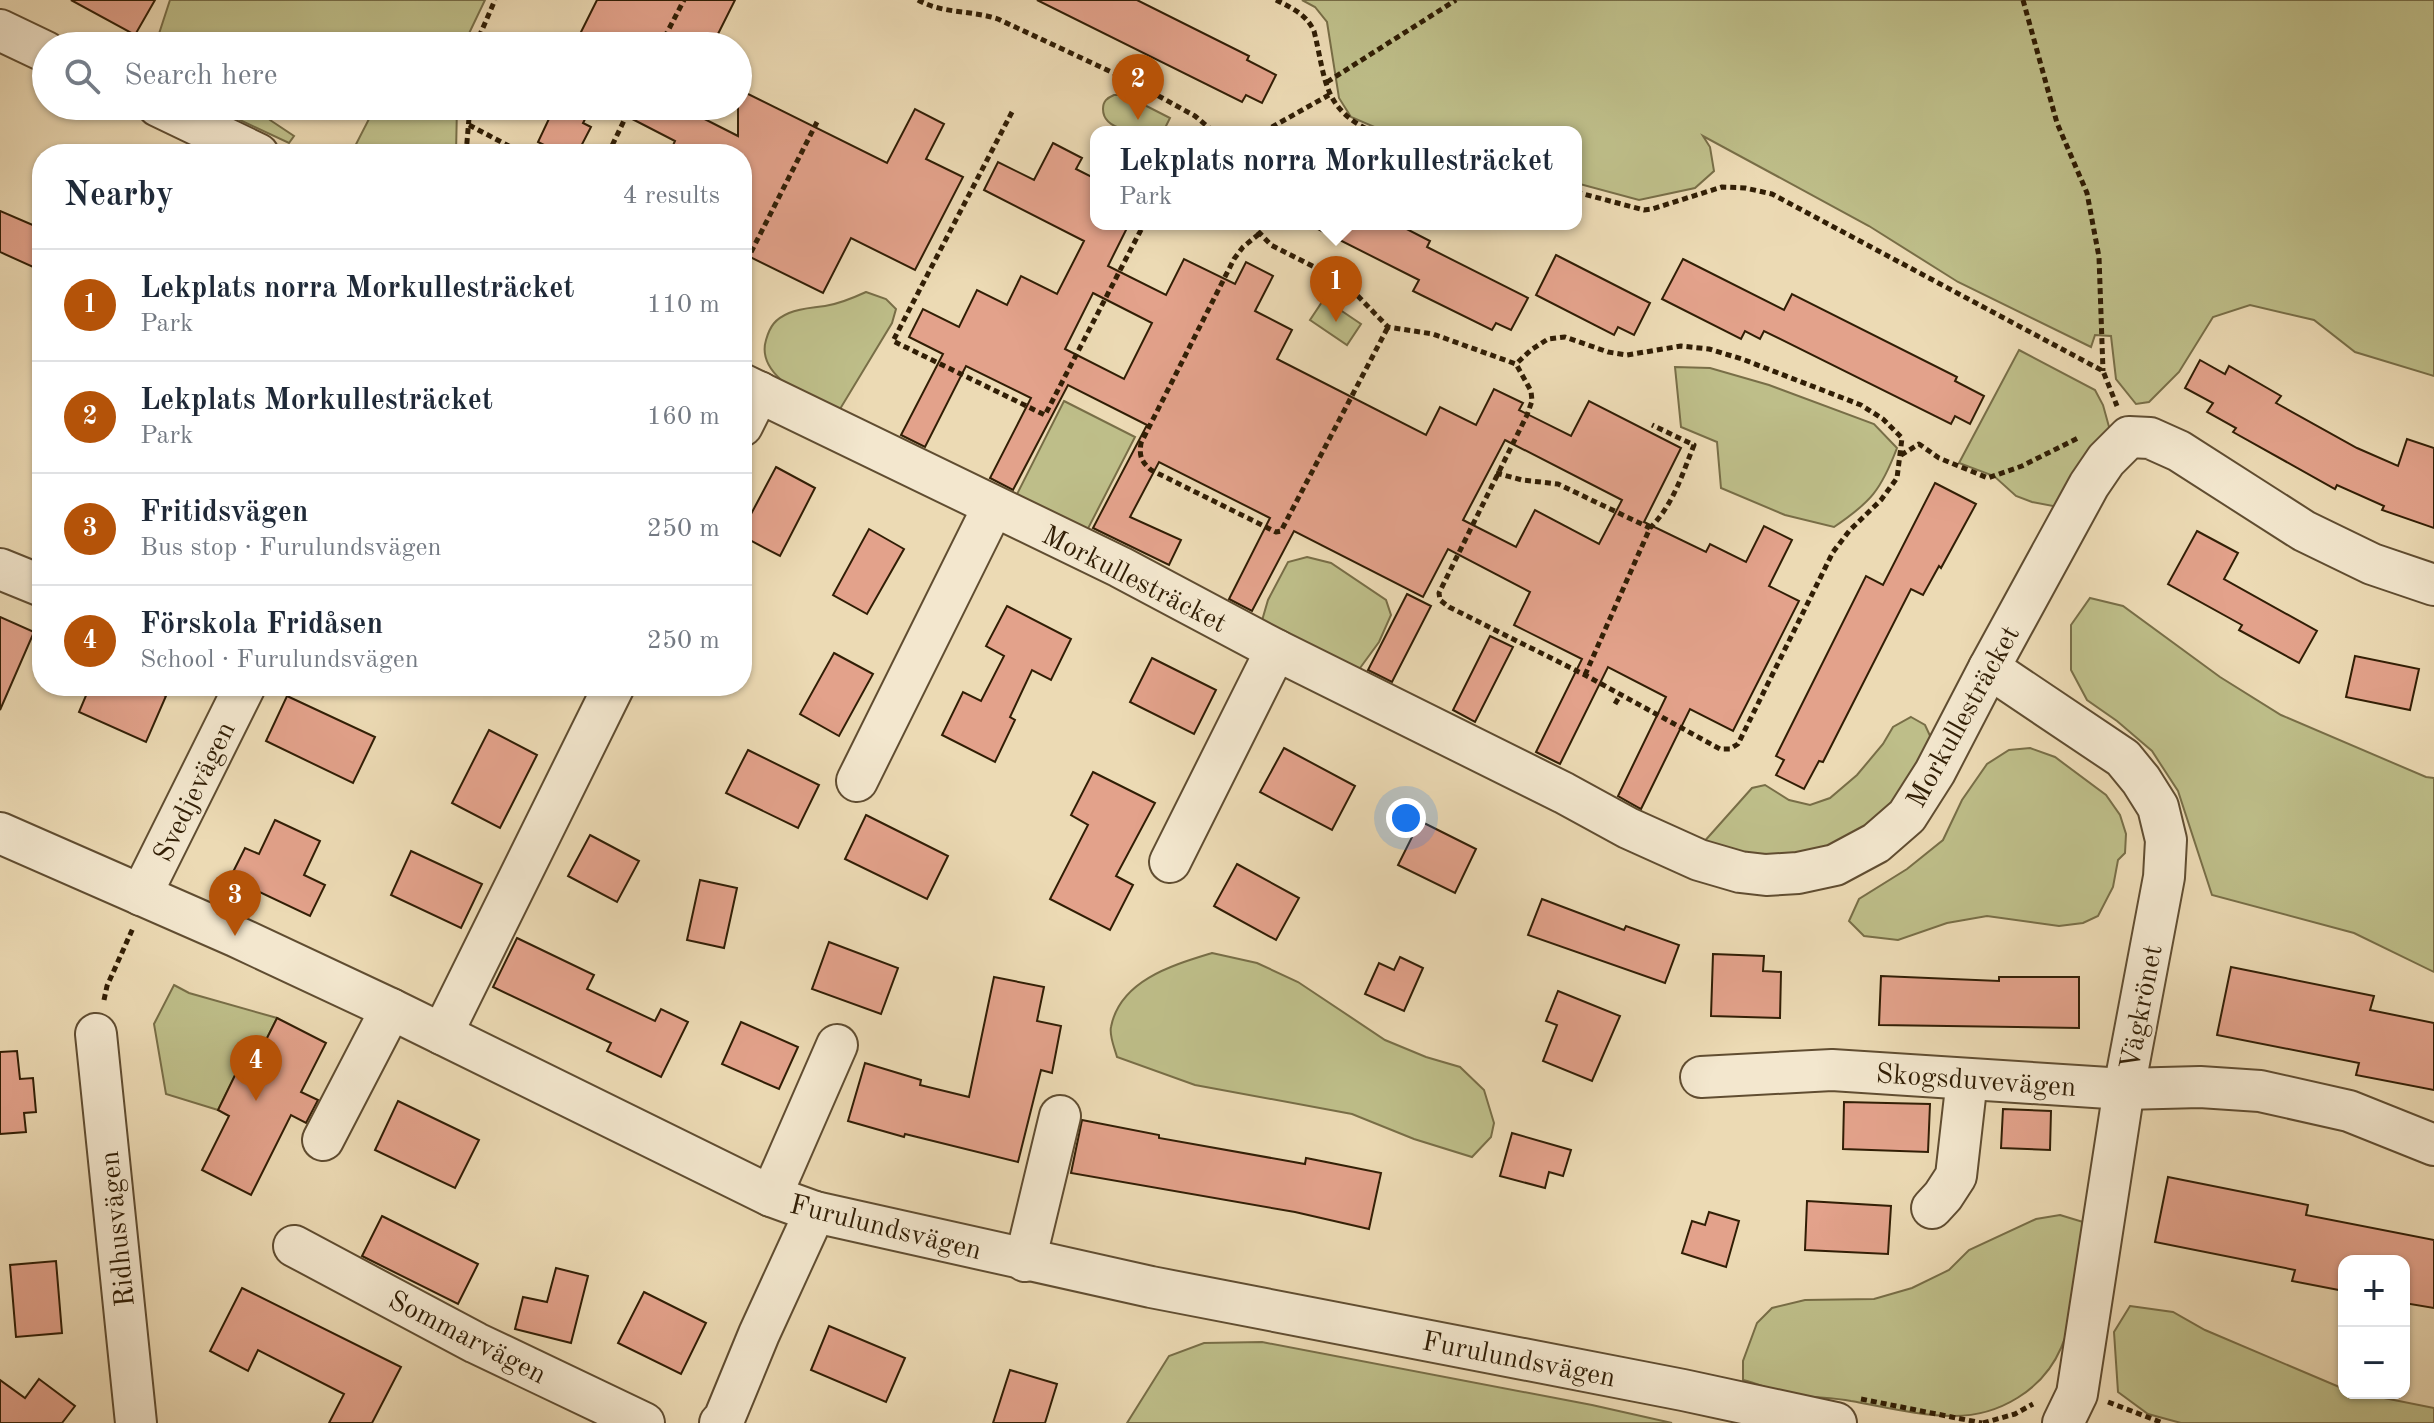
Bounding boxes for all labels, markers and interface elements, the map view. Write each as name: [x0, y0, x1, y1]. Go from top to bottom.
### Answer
search box: [32, 32, 752, 120]
icon: search: [60, 54, 104, 98]
pin: 2: [1112, 54, 1164, 120]
text: Search here: [124, 61, 278, 91]
popup: [1090, 126, 1582, 230]
text: Lekplats norra Morkullesträcket: [1119, 147, 1553, 177]
text: Nearby: [64, 179, 174, 213]
text: 4 results: [622, 183, 720, 209]
text: Park: [1119, 184, 1172, 210]
pin: 1: [1310, 256, 1362, 322]
text: Lekplats norra Morkullesträcket: [140, 274, 574, 304]
text: 1: [82, 292, 98, 318]
text: 110 m: [647, 292, 720, 318]
text: Park: [140, 311, 194, 337]
text: Lekplats Morkullesträcket: [140, 386, 493, 416]
text: 2: [82, 404, 98, 430]
text: 160 m: [647, 404, 720, 430]
text: Park: [140, 423, 194, 449]
text: Fritidsvägen: [140, 498, 308, 528]
text: 3: [82, 516, 98, 542]
text: 250 m: [647, 516, 720, 542]
street label: Morkullesträcket: [1037, 522, 1230, 639]
text: Bus stop · Furulundsvägen: [140, 535, 441, 561]
text: Förskola Fridåsen: [140, 610, 383, 640]
street label: Morkullesträcket: [1903, 622, 2026, 813]
text: 4: [82, 628, 98, 654]
text: 250 m: [647, 628, 720, 654]
text: School · Furulundsvägen: [140, 647, 419, 673]
street label: Svedjevägen: [150, 718, 242, 867]
your location: [1386, 798, 1426, 838]
pin: 3: [209, 870, 261, 936]
street label: Vägkrönet: [2117, 943, 2169, 1072]
pin: 4: [230, 1035, 282, 1101]
street label: Skogsduvevägen: [1875, 1061, 2077, 1103]
street label: Ridhusvägen: [97, 1149, 141, 1308]
street label: Furulundsvägen: [787, 1192, 984, 1266]
map controls: [2338, 1255, 2410, 1399]
button: +: [2338, 1255, 2410, 1327]
street label: Sommarvägen: [383, 1287, 550, 1390]
button: −: [2338, 1327, 2410, 1399]
street label: Furulundsvägen: [1419, 1328, 1618, 1393]

